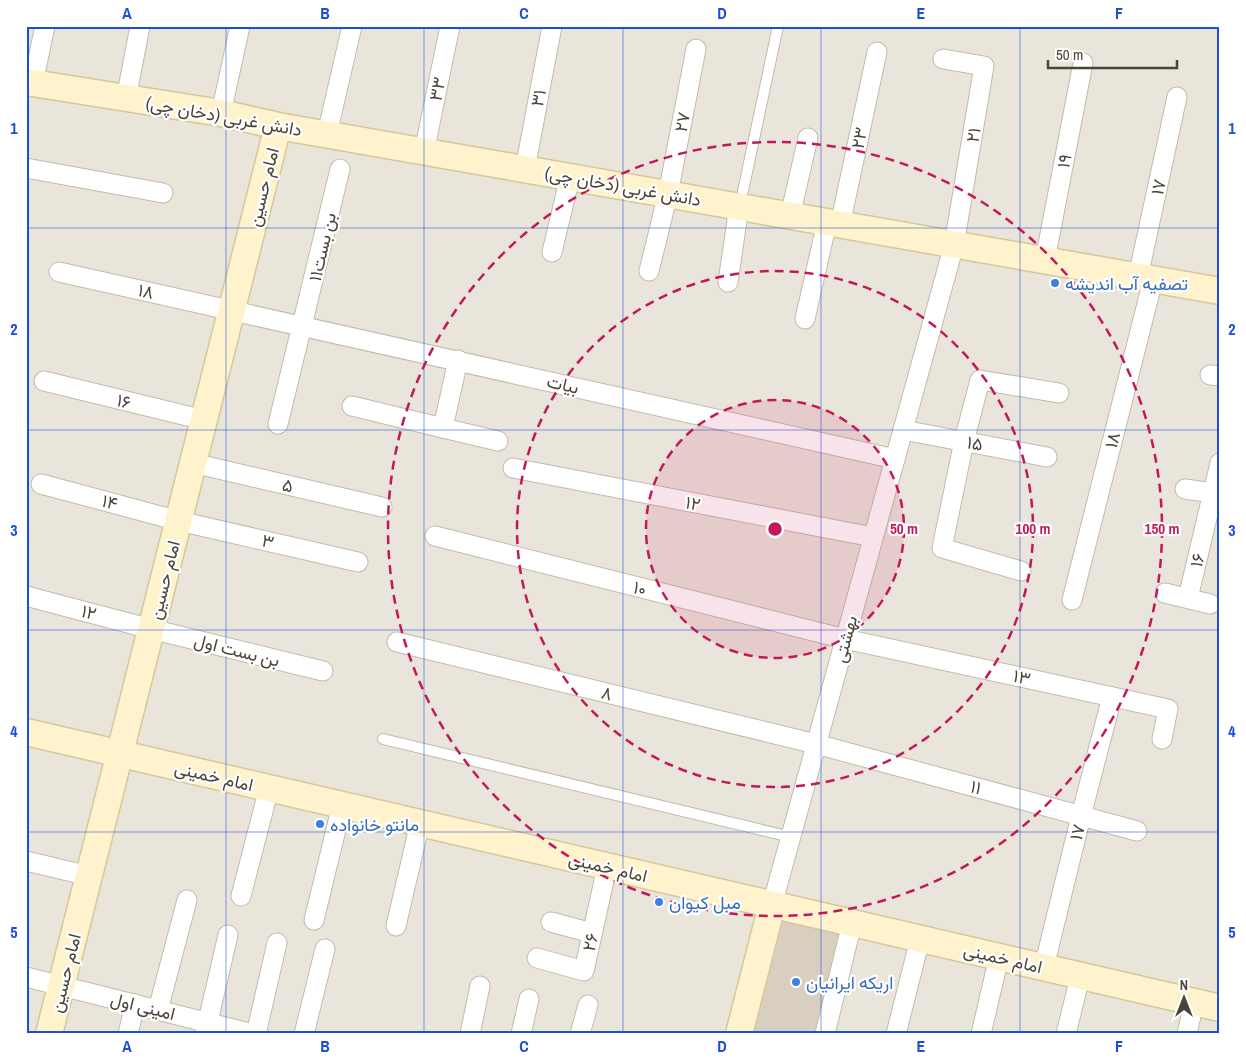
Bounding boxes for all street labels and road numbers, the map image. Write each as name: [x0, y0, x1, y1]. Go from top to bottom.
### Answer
street label: ۳۳: [422, 75, 452, 103]
street label: ۳۱: [524, 87, 552, 109]
street label: دانش غربی (دخان چی): [144, 90, 304, 142]
street label: ۲۷: [668, 110, 696, 134]
street label: ۲۳: [845, 125, 873, 151]
street label: ۲۱: [959, 126, 987, 144]
street label: امام حسین: [241, 145, 285, 229]
street label: ۱۹: [1050, 152, 1078, 170]
street label: دانش غربی (دخان چی): [543, 160, 703, 212]
street label: ۱۷: [1144, 177, 1172, 197]
street label: بن بست۱۱: [302, 210, 342, 284]
street label: ۱۸: [136, 277, 156, 305]
street label: بیات: [544, 368, 582, 400]
street label: ۱۶: [114, 387, 134, 415]
street label: ۱۵: [965, 429, 985, 457]
street label: ۱۸: [1098, 429, 1126, 451]
street label: ۵: [280, 472, 296, 498]
street label: ۱۴: [99, 488, 121, 516]
street label: ۱۲: [683, 489, 703, 517]
street label: ۳: [259, 527, 277, 555]
street label: امام حسین: [142, 538, 186, 622]
street label: ۱۶: [1183, 550, 1211, 570]
street label: ۱۰: [631, 574, 649, 602]
street label: ۱۲: [79, 598, 99, 626]
street label: بهشتی: [827, 613, 863, 665]
street label: بن بست اول: [192, 627, 282, 673]
street label: ۱۳: [1011, 663, 1033, 691]
street label: ۸: [599, 680, 615, 706]
street label: امام خمینی: [172, 755, 256, 797]
street label: ۱۱: [968, 774, 984, 800]
street label: ۱۷: [1063, 821, 1091, 843]
street label: امام خمینی: [566, 846, 650, 888]
street label: ۲۶: [576, 930, 604, 953]
street label: امام حسین: [43, 931, 87, 1015]
street label: امام خمینی: [961, 937, 1045, 979]
street label: امینی اول: [108, 986, 178, 1026]

